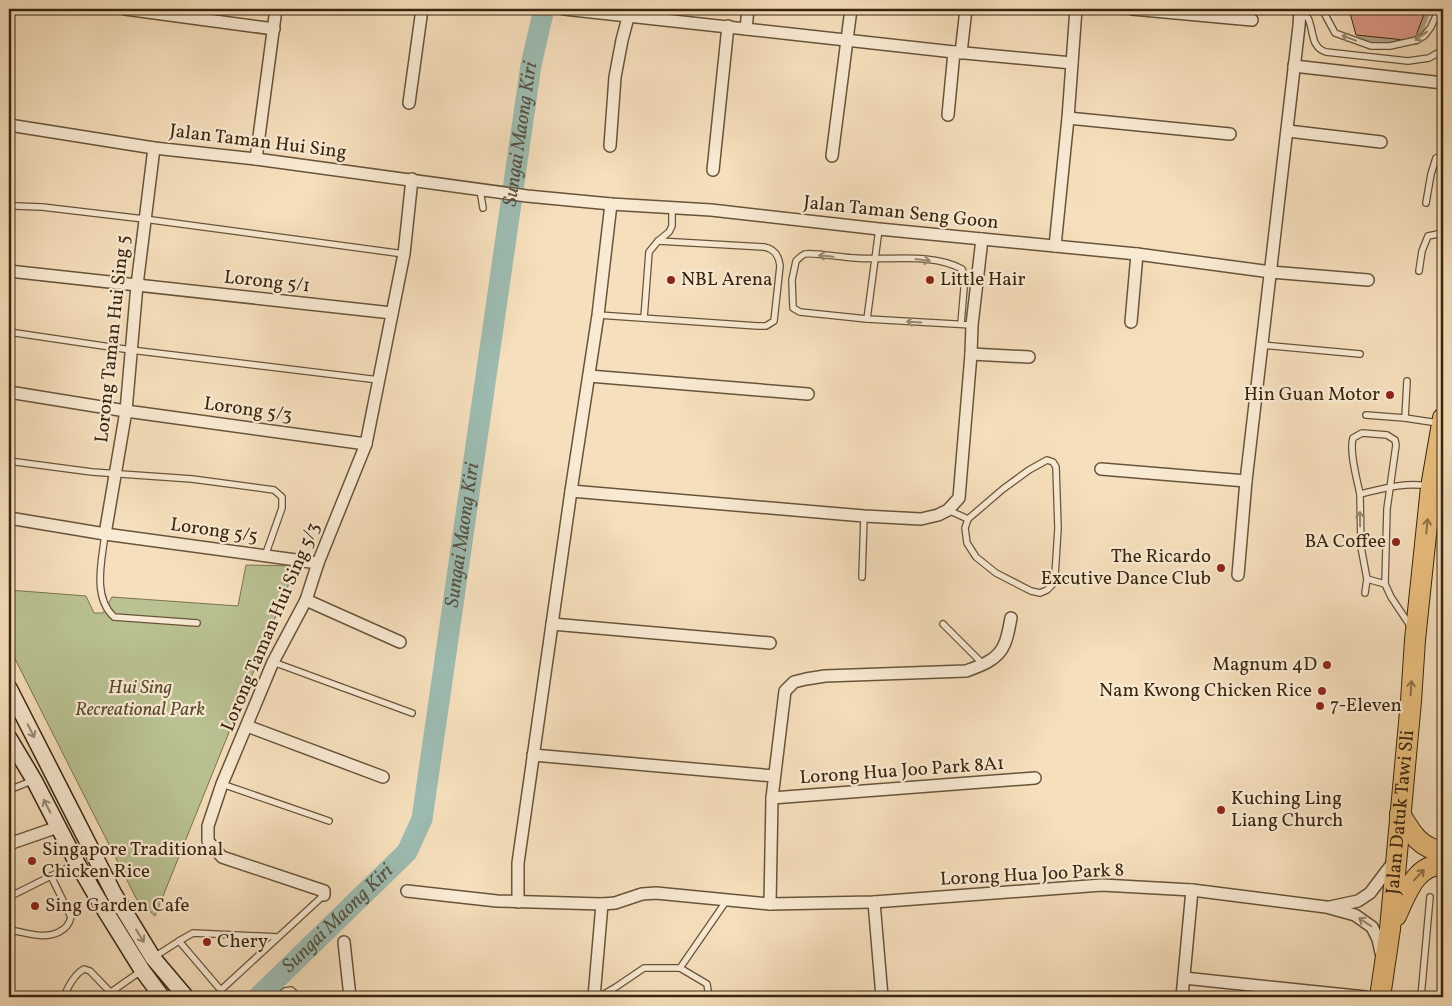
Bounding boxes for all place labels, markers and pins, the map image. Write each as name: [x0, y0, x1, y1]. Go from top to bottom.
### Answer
place label: NBL Arena: [681, 267, 773, 293]
place label: Little Hair: [940, 267, 1025, 293]
marker: NBL Arena: [665, 274, 677, 286]
marker: Little Hair: [924, 274, 936, 286]
place label: Hin Guan Motor: [1244, 382, 1380, 408]
marker: Hin Guan Motor: [1384, 389, 1396, 401]
place label: BA Coffee: [1304, 529, 1386, 555]
marker: BA Coffee: [1390, 536, 1402, 548]
place label: The Ricardo Excutive Dance Club: [1041, 544, 1211, 592]
marker: The Ricardo Excutive Dance Club: [1215, 562, 1227, 574]
place label: Magnum 4D: [1212, 652, 1317, 678]
marker: Magnum 4D: [1321, 659, 1333, 671]
place label: Nam Kwong Chicken Rice: [1099, 678, 1312, 704]
marker: Nam Kwong Chicken Rice: [1316, 685, 1328, 697]
place label: 7-Eleven: [1330, 693, 1402, 719]
marker: 7-Eleven: [1314, 700, 1326, 712]
place label: Kuching Ling Liang Church: [1231, 786, 1343, 834]
marker: Kuching Ling Liang Church: [1215, 804, 1227, 816]
place label: Singapore Traditional Chicken Rice: [42, 837, 223, 885]
marker: Singapore Traditional Chicken Rice: [26, 855, 38, 867]
place label: Sing Garden Cafe: [45, 893, 190, 919]
marker: Sing Garden Cafe: [29, 900, 41, 912]
place label: Chery: [217, 929, 268, 955]
marker: Chery: [201, 936, 213, 948]

